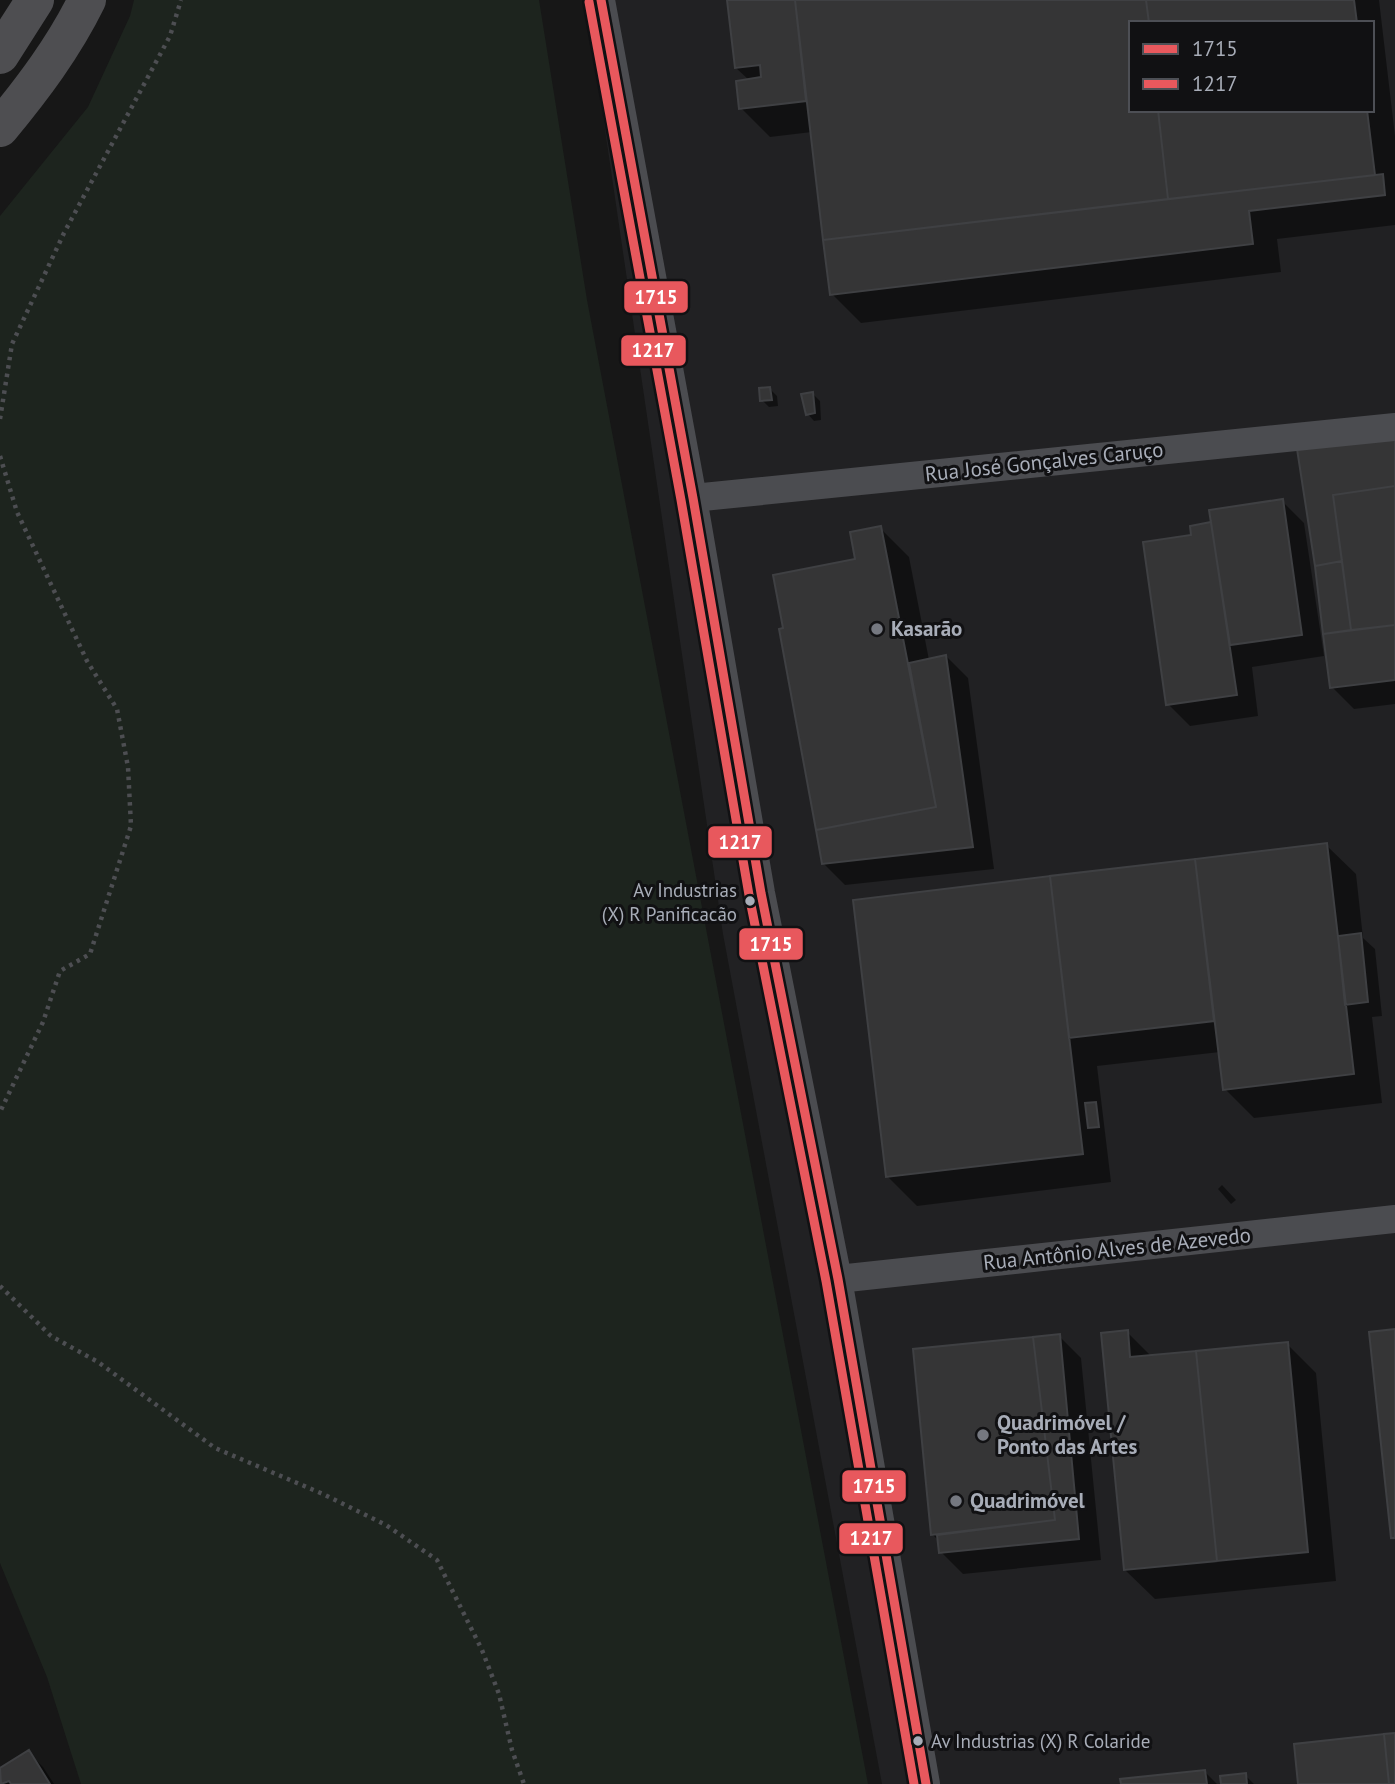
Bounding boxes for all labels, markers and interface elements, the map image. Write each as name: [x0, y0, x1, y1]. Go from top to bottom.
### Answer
legend: [1129, 21, 1374, 112]
text: 1715: [1192, 35, 1238, 62]
text: 1217: [1192, 70, 1238, 97]
line badge: 1715: [623, 280, 689, 314]
text: 1715: [634, 285, 678, 309]
line badge: 1217: [620, 334, 687, 367]
text: 1217: [631, 338, 675, 362]
street label: Rua José Gonçalves Caruço: [923, 436, 1164, 487]
place label: Kasarão: [891, 615, 962, 642]
marker: Kasarão: [869, 621, 885, 637]
line badge: 1217: [707, 825, 773, 859]
text: 1217: [718, 830, 762, 854]
place label: Av Industrias (X) R Panificacão: [602, 878, 737, 926]
marker: Av Industrias (X) R Panificacão: [743, 894, 757, 908]
line badge: 1715: [738, 927, 804, 961]
text: 1715: [749, 932, 793, 956]
street label: Rua Antônio Alves de Azevedo: [982, 1221, 1252, 1276]
place label: Quadrimóvel / Ponto das Artes: [997, 1409, 1137, 1460]
marker: Quadrimóvel / Ponto das Artes: [975, 1427, 991, 1443]
line badge: 1715: [841, 1469, 907, 1503]
text: 1715: [852, 1474, 896, 1498]
place label: Quadrimóvel: [970, 1487, 1086, 1514]
marker: Quadrimóvel: [948, 1493, 964, 1509]
line badge: 1217: [838, 1522, 904, 1555]
text: 1217: [849, 1526, 893, 1550]
place label: Av Industrias (X) R Colaride: [931, 1729, 1150, 1753]
marker: Av Industrias (X) R Colaride: [911, 1734, 925, 1748]

